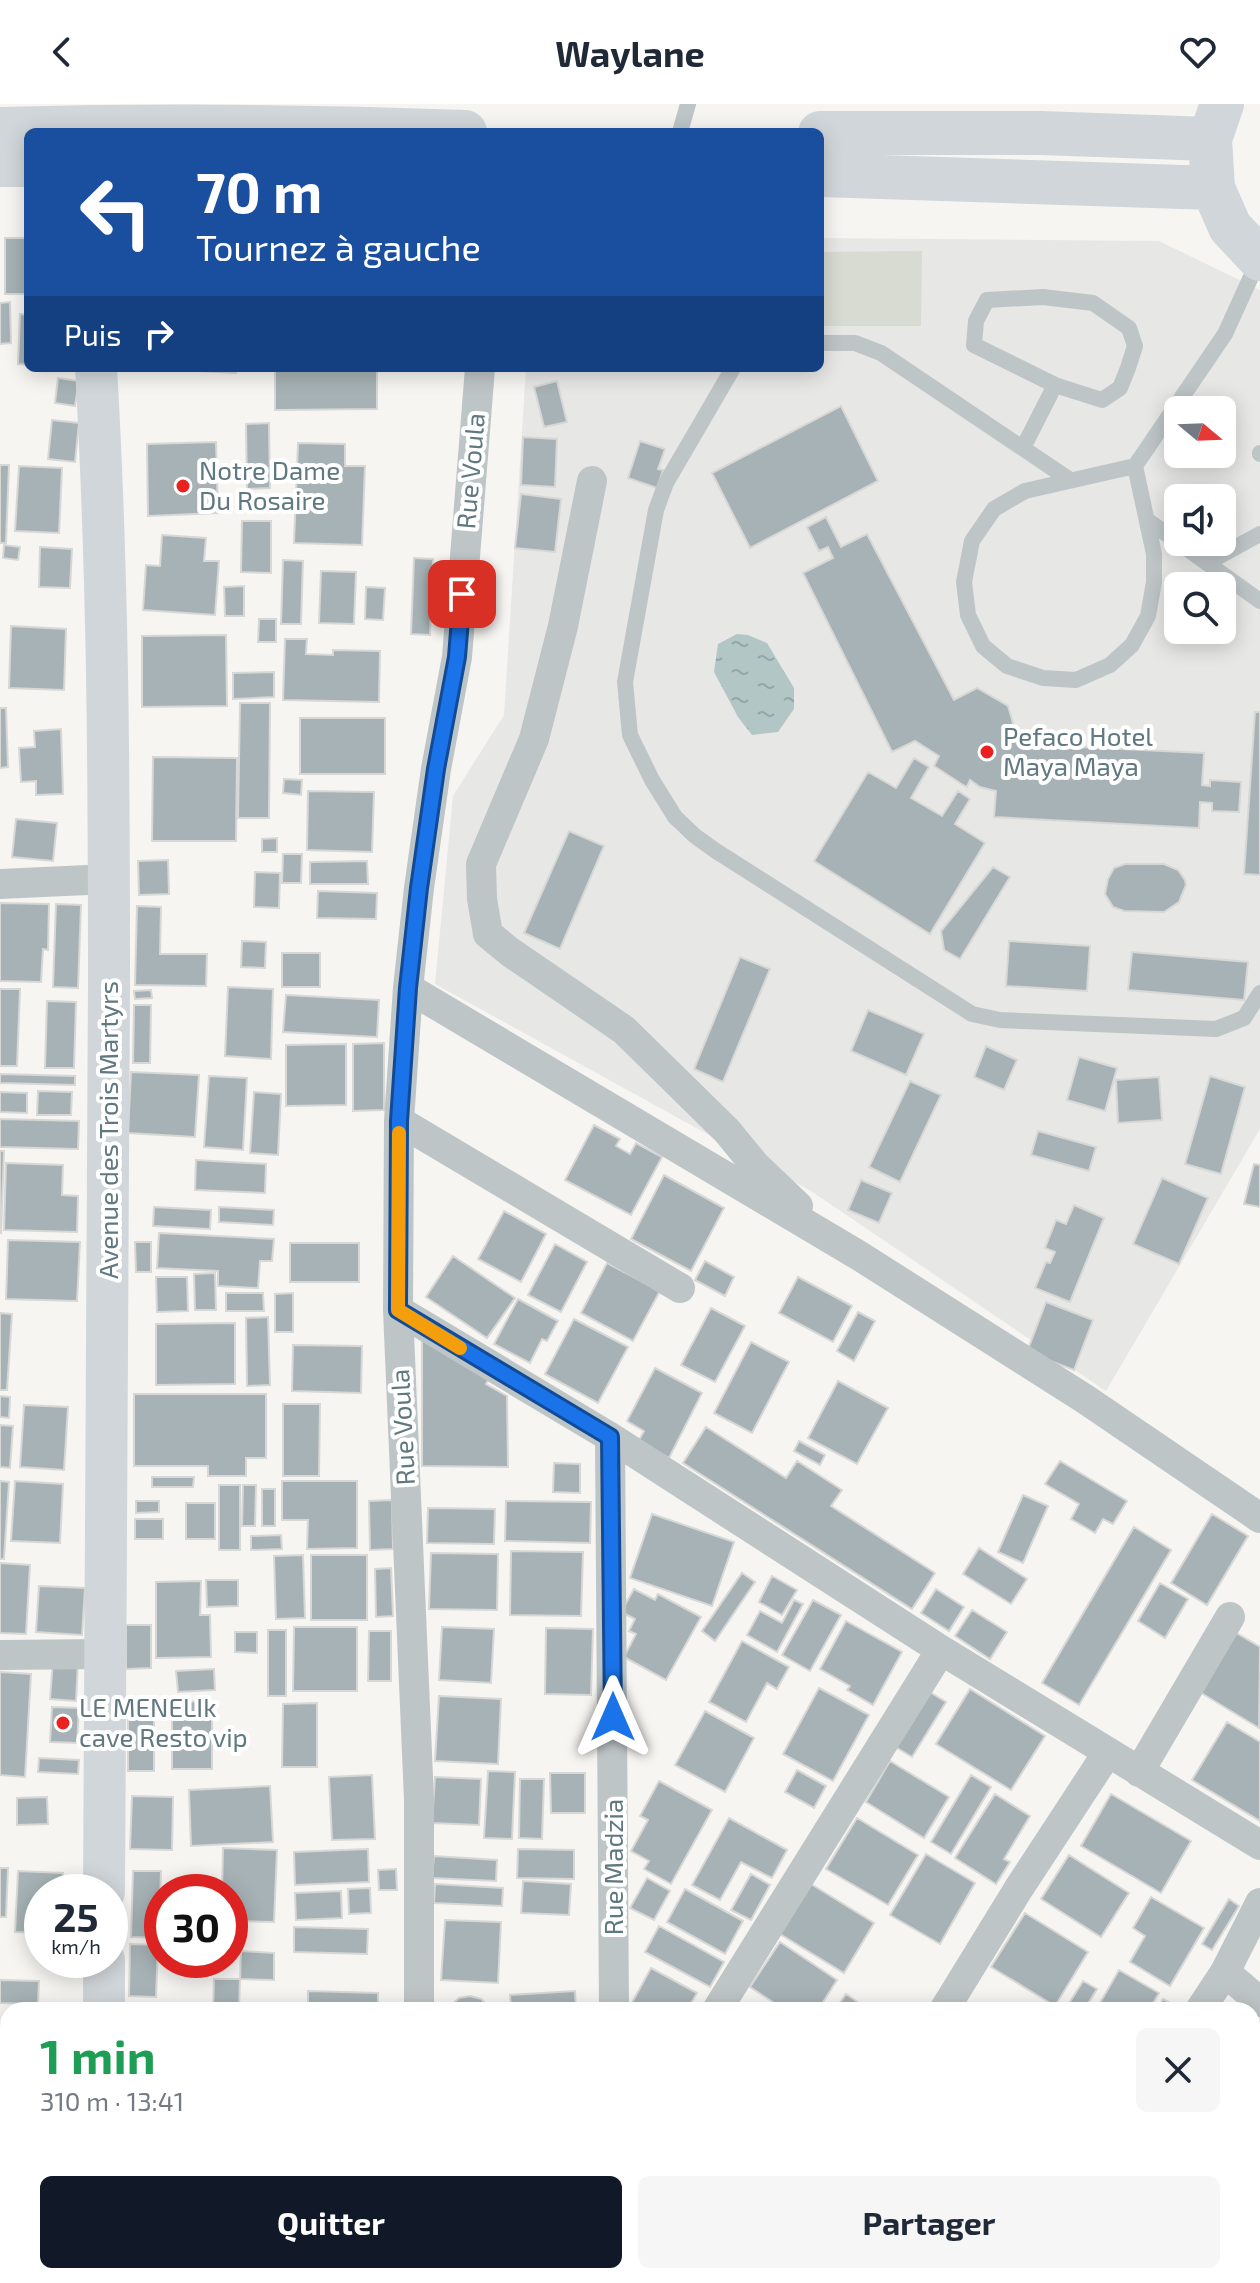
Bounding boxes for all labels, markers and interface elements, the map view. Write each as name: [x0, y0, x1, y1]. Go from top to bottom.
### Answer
icon: back: [40, 30, 84, 74]
icon: heart: [1176, 30, 1220, 74]
text: Waylane: [555, 31, 705, 74]
text: 70 m: [196, 157, 322, 224]
icon: left: [64, 160, 168, 264]
text: Tournez à gauche: [196, 225, 481, 268]
icon: right: [137, 312, 181, 356]
text: Puis: [64, 316, 121, 352]
north arrow: [1164, 396, 1236, 468]
map controls: [1164, 396, 1236, 644]
street label: Rue Voula: [449, 412, 490, 530]
place label: Notre Dame Du Rosaire: [199, 454, 340, 515]
marker: Notre Dame Du Rosaire: [174, 477, 192, 495]
button: sound: [1164, 484, 1236, 556]
pin: [428, 560, 496, 628]
icon: arrive: [440, 572, 484, 616]
button: search: [1164, 572, 1236, 644]
place label: Pefaco Hotel Maya Maya: [1003, 720, 1153, 781]
marker: Pefaco Hotel Maya Maya: [978, 743, 996, 761]
street label: Avenue des Trois Martyrs: [92, 981, 123, 1279]
street label: Rue Voula: [383, 1368, 420, 1486]
position arrow: [571, 1675, 655, 1759]
place label: LE MENELIk cave Resto vip: [79, 1691, 248, 1752]
marker: LE MENELIk cave Resto vip: [54, 1714, 72, 1732]
street label: Rue Madzia: [597, 1799, 628, 1935]
speed limit sign: 30: [144, 1874, 248, 1978]
text: 25: [53, 1892, 99, 1940]
text: km/h: [51, 1934, 101, 1958]
text: 1 min: [40, 2026, 156, 2084]
button: close: [1136, 2028, 1220, 2112]
text: 310 m · 13:41: [40, 2085, 184, 2116]
button: Quitter: [40, 2176, 622, 2268]
button: Partager: [638, 2176, 1220, 2268]

